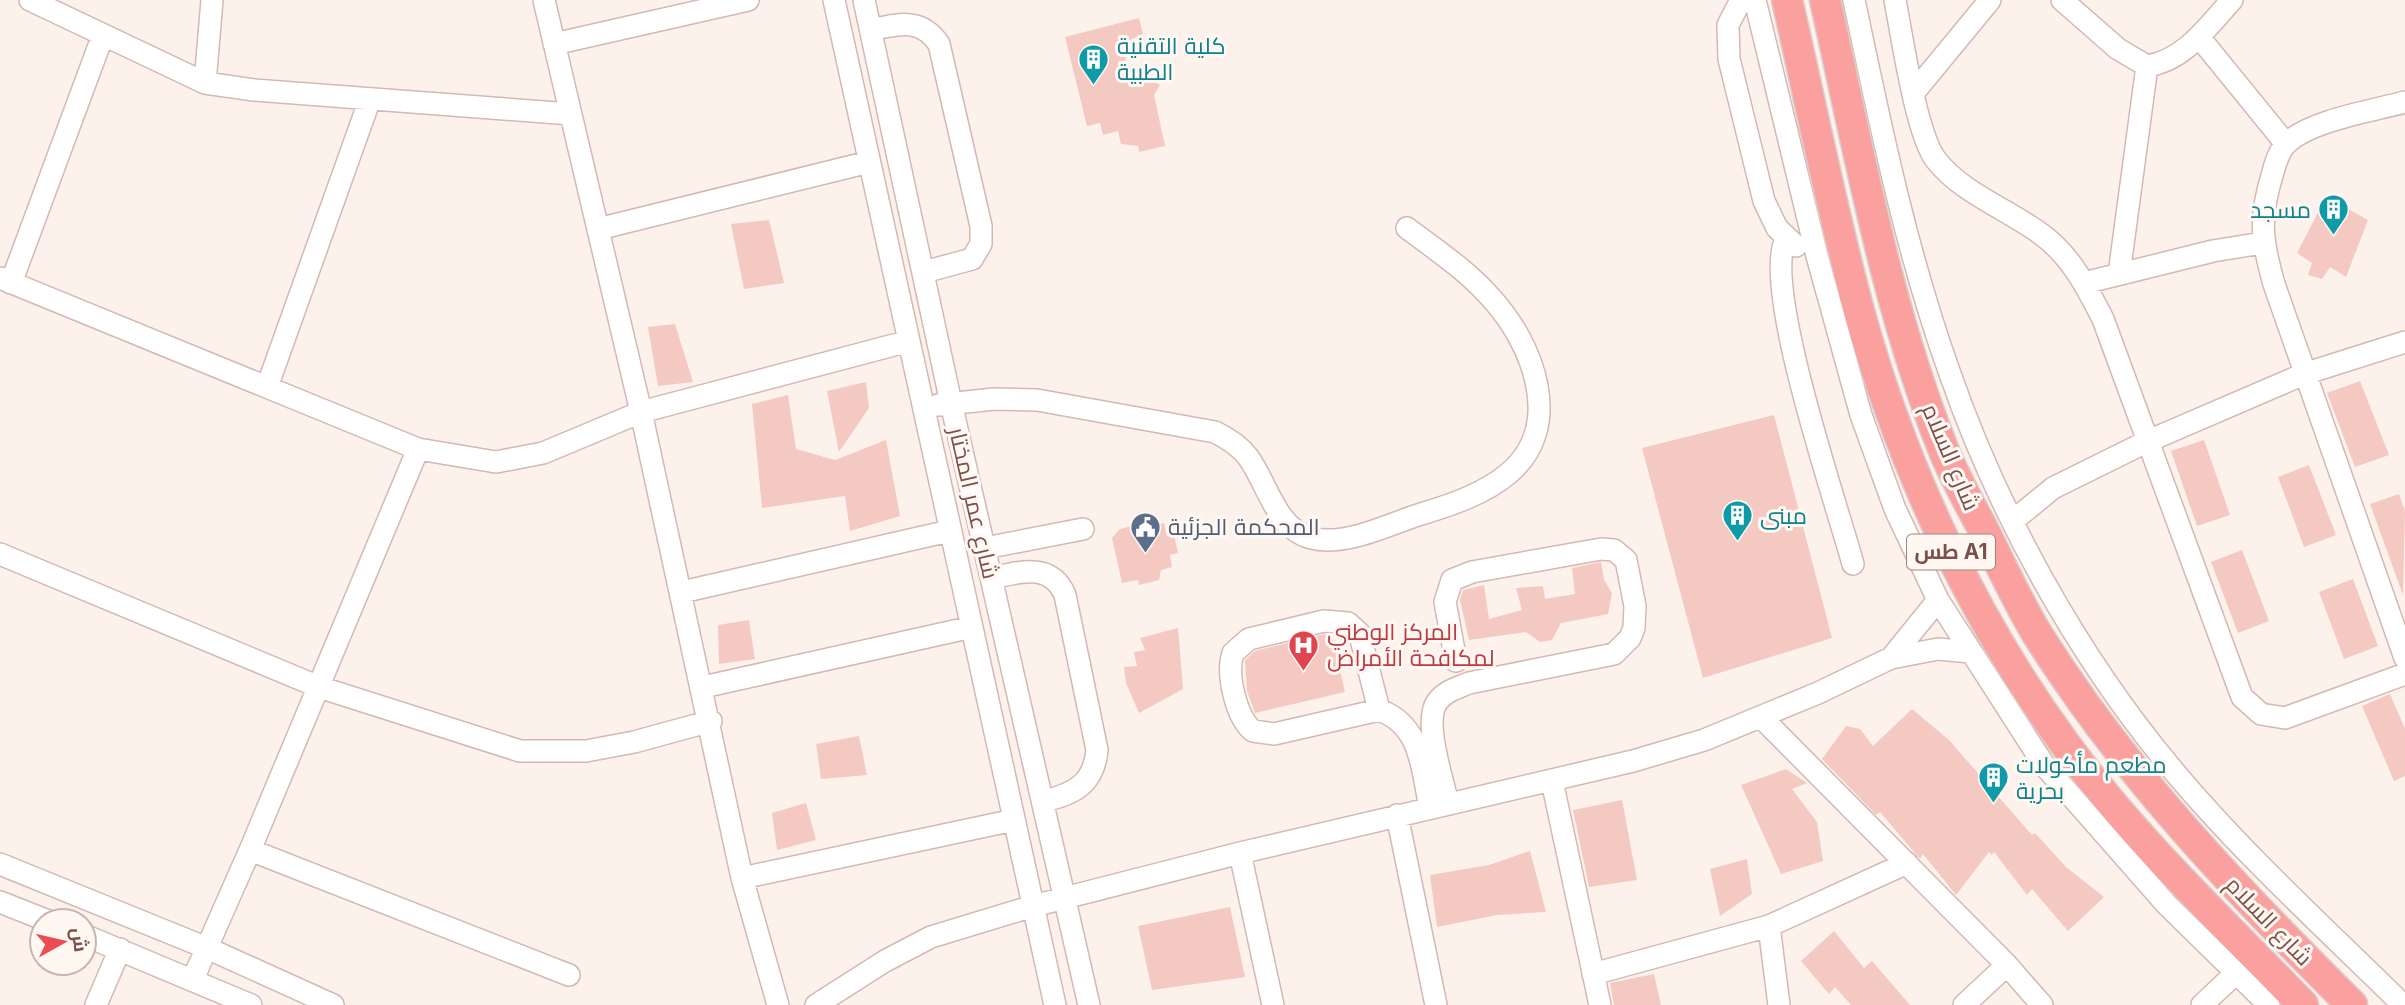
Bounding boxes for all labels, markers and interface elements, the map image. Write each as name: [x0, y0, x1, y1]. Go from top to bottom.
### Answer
place label: كلية التقنية الطبية: [1117, 32, 1226, 86]
building icon: كلية التقنية الطبية: [1077, 42, 1111, 86]
building icon: مسجد: [2317, 193, 2351, 237]
place label: مسجد: [2250, 196, 2311, 224]
street label: شارع السلام: [1914, 399, 1986, 515]
street label: شارع عمر المختار: [941, 422, 1005, 582]
building icon: مبنى: [1720, 499, 1754, 543]
place label: مبنى: [1760, 502, 1807, 530]
public building icon: المحكمة الجزئية: [1128, 510, 1162, 554]
place label: المحكمة الجزئية: [1168, 513, 1320, 541]
road number: طس A1: [1907, 534, 1995, 570]
place label: المركز الوطني لمكافحة الأمراض: [1327, 618, 1495, 672]
hospital icon: المركز الوطني لمكافحة الأمراض: [1287, 628, 1321, 672]
place label: مطعم مأكولات بحرية: [2016, 750, 2166, 805]
building icon: مطعم مأكولات بحرية: [1976, 761, 2010, 805]
street label: شارع السلام: [2218, 871, 2318, 973]
north arrow: [28, 907, 98, 977]
text: ش: [66, 926, 92, 953]

